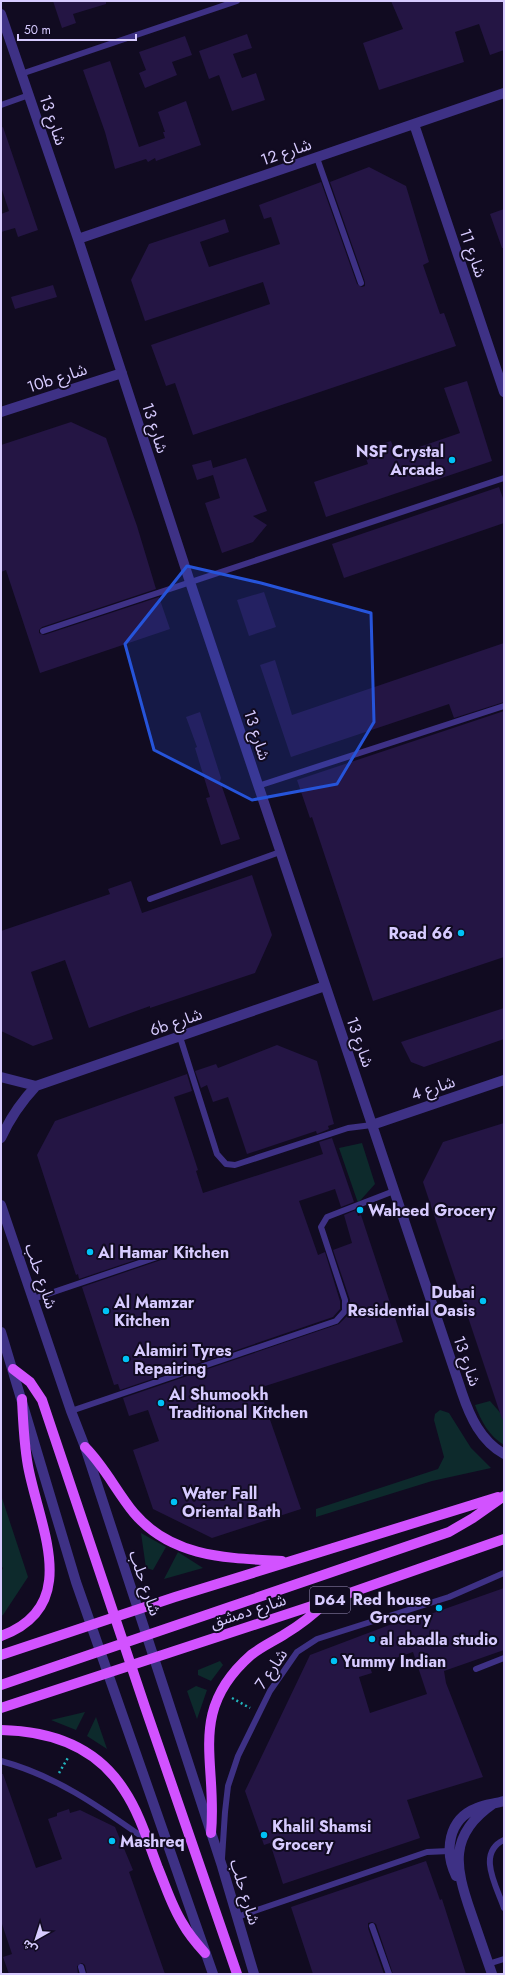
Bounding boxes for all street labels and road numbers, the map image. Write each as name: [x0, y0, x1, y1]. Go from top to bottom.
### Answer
street label: شارع 13: [33, 92, 72, 149]
street label: شارع 12: [258, 133, 315, 172]
street label: شارع 11: [453, 225, 492, 281]
street label: 10b شارع: [24, 357, 90, 399]
street label: شارع 13: [135, 400, 174, 457]
street label: شارع 13: [237, 707, 276, 764]
street label: 6b شارع: [147, 1002, 206, 1043]
street label: شارع 13: [340, 1014, 379, 1071]
street label: شارع 4: [408, 1070, 458, 1107]
street label: شارع حلب: [18, 1240, 63, 1312]
street label: شارع 13: [447, 1333, 486, 1390]
street label: شارع حلب: [122, 1547, 167, 1619]
road number: D64: [310, 1587, 350, 1613]
street label: شارع دمشق: [207, 1588, 289, 1635]
street label: شارع 7: [249, 1644, 294, 1694]
street label: شارع حلب: [223, 1856, 266, 1928]

